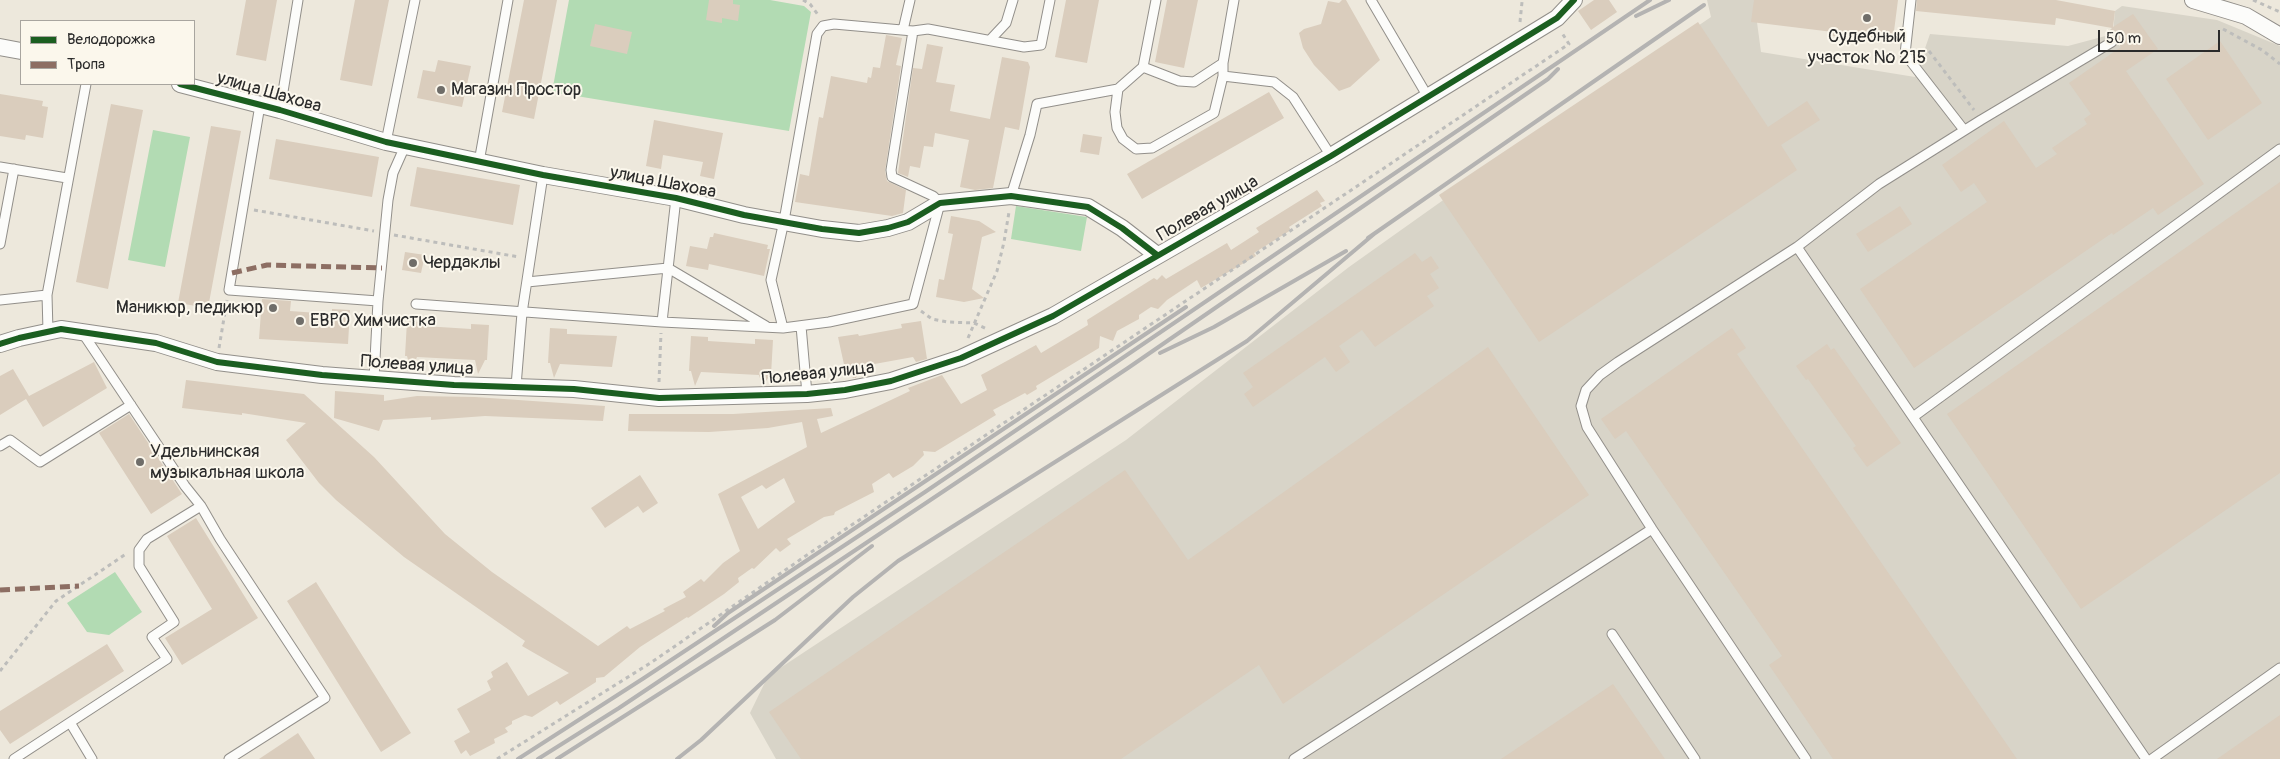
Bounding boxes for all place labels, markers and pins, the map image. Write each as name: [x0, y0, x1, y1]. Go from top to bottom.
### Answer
marker: Судебный участок № 215: [1861, 12, 1873, 24]
place label: Судебный участок № 215: [1808, 26, 1926, 68]
place label: Магазин Простор: [451, 79, 581, 101]
marker: Магазин Простор: [435, 84, 447, 96]
place label: Чердаклы: [423, 252, 501, 274]
marker: Чердаклы: [407, 257, 419, 269]
place label: Маникюр, педикюр: [116, 297, 263, 319]
marker: Маникюр, педикюр: [267, 302, 279, 314]
place label: ЕВРО Химчистка: [310, 310, 436, 332]
marker: ЕВРО Химчистка: [294, 315, 306, 327]
place label: Удельнинская музыкальная школа: [150, 441, 304, 484]
marker: Удельнинская музыкальная школа: [134, 456, 146, 468]

